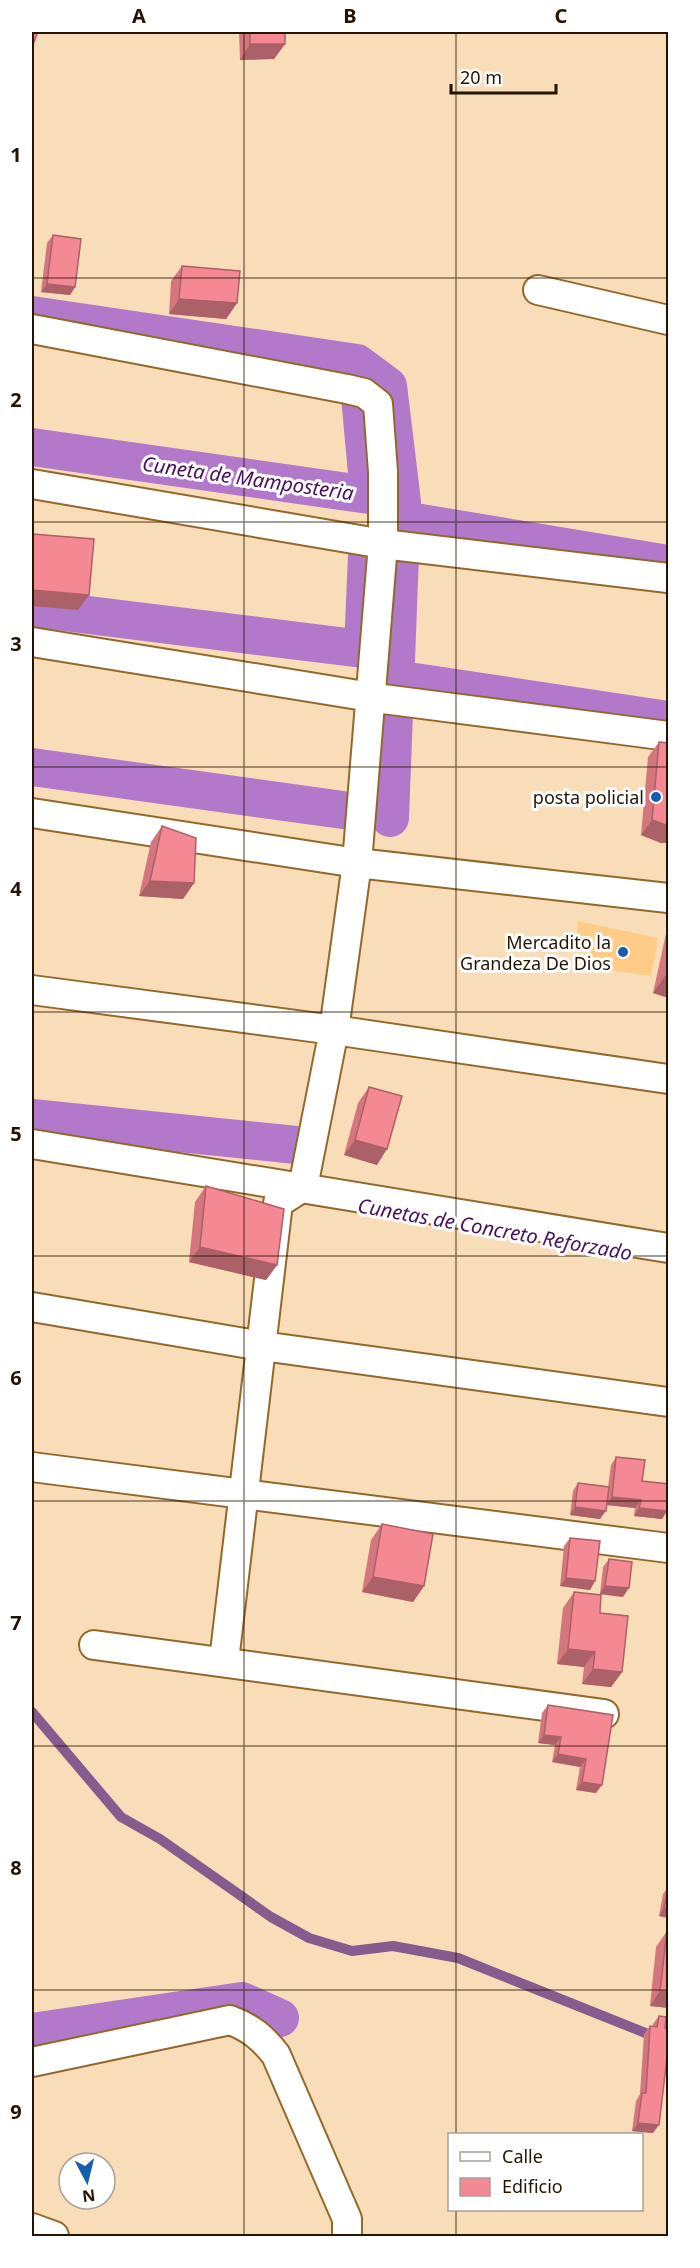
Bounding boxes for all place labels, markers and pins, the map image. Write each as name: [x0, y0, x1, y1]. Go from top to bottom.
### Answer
place label: posta policial: [533, 785, 644, 809]
marker: posta policial: [649, 790, 663, 804]
place label: Mercadito la Grandeza De Dios: [460, 930, 611, 975]
marker: Mercadito la Grandeza De Dios: [616, 945, 630, 959]

